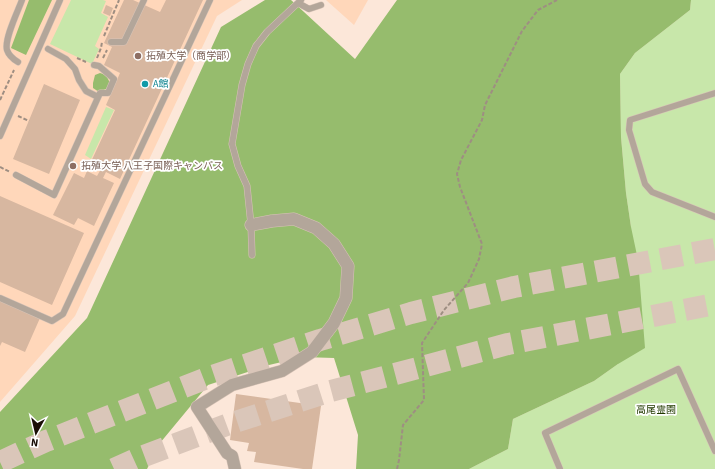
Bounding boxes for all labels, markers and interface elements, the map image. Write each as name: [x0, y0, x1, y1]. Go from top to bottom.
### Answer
place label: 拓殖大学（商学部）: [146, 49, 236, 63]
marker: 拓殖大学（商学部）: [133, 51, 143, 61]
place label: A館: [153, 77, 168, 91]
marker: A館: [140, 79, 150, 89]
place label: 拓殖大学 八王子国際キャンパス: [81, 159, 223, 173]
marker: 拓殖大学 八王子国際キャンパス: [68, 161, 78, 171]
park label: 高尾霊園: [636, 403, 676, 417]
north arrow: [16, 413, 56, 453]
text: N: [30, 434, 39, 450]

